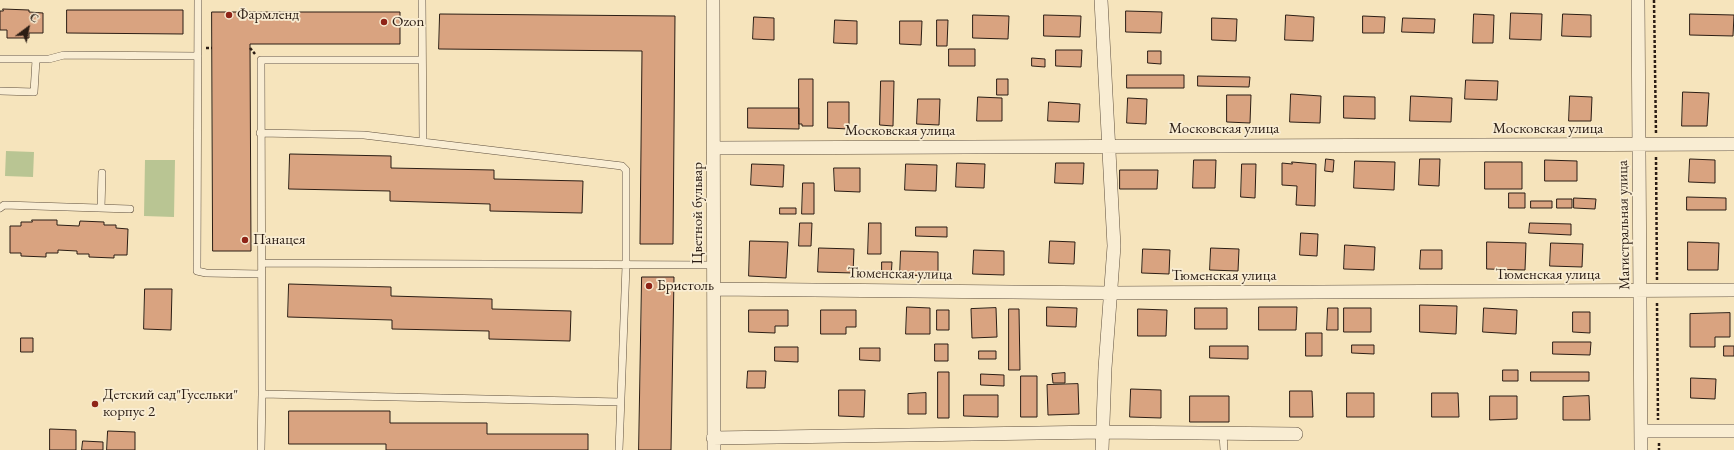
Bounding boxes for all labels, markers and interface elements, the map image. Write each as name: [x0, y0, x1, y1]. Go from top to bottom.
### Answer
place label: Фармленд: [237, 6, 299, 24]
north arrow: [8, 8, 48, 48]
text: С: [27, 10, 41, 26]
marker: Фармленд: [224, 10, 234, 20]
place label: Ozon: [392, 13, 424, 31]
marker: Ozon: [379, 17, 389, 27]
street label: Московская улица: [1169, 120, 1279, 138]
street label: Московская улица: [1493, 120, 1603, 138]
street label: Московская улица: [845, 122, 955, 140]
street label: Магистральная улица: [1614, 160, 1634, 290]
street label: Цветной бульвар: [689, 162, 707, 264]
place label: Панацея: [253, 231, 305, 249]
marker: Панацея: [240, 235, 250, 245]
street label: Тюменская улица: [847, 264, 953, 284]
street label: Тюменская улица: [1496, 266, 1600, 284]
street label: Тюменская улица: [1172, 267, 1276, 285]
place label: Бристоль: [657, 277, 714, 295]
marker: Бристоль: [644, 281, 654, 291]
place label: Детский сад"Гусельки" корпус 2: [103, 386, 238, 421]
marker: Детский сад"Гусельки" корпус 2: [90, 399, 100, 409]

